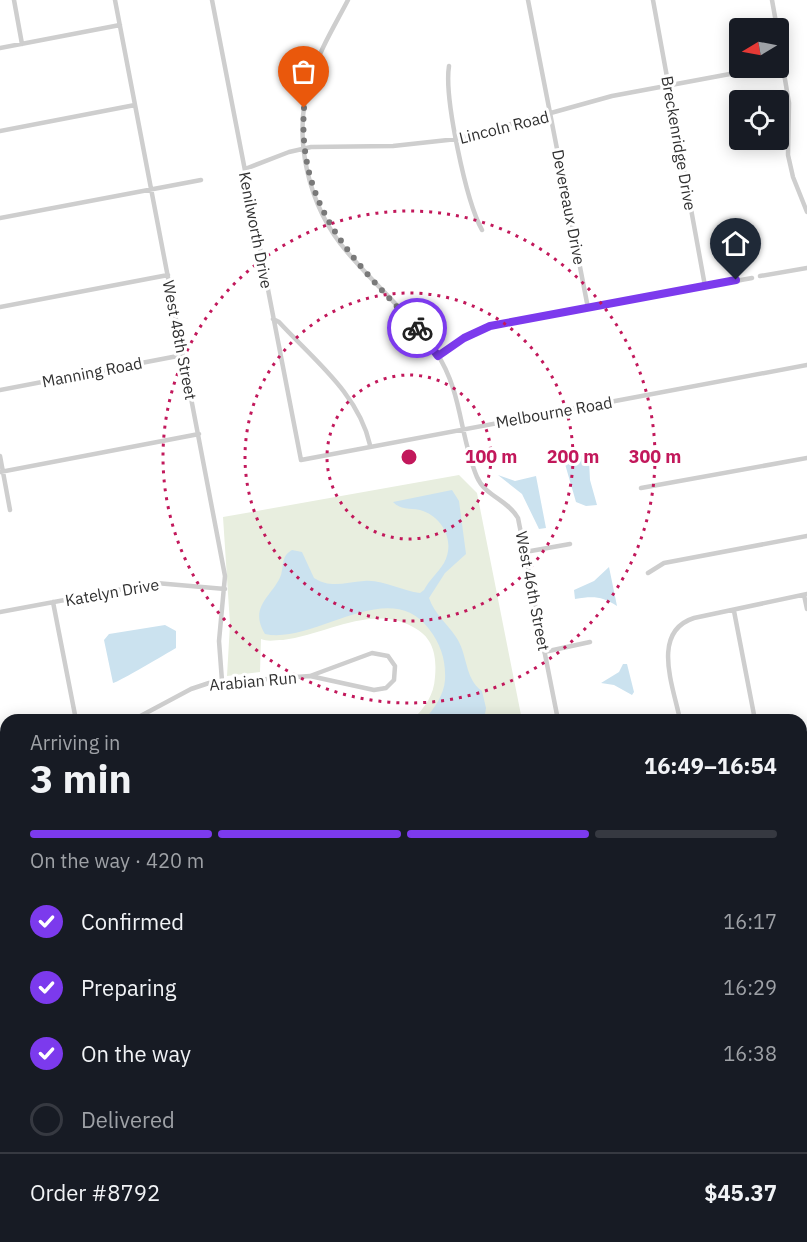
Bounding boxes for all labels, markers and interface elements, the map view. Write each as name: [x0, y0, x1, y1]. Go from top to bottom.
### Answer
north arrow: [729, 18, 789, 78]
map controls: [729, 18, 789, 150]
pin: [278, 46, 329, 108]
icon: bag: [287, 55, 320, 88]
street label: Breckenridge Drive: [657, 74, 701, 212]
button: locate: [729, 90, 789, 150]
street label: Lincoln Road: [457, 106, 551, 148]
street label: Devereaux Drive: [548, 148, 590, 267]
street label: Kenilworth Drive: [235, 170, 277, 290]
pin: [710, 218, 761, 280]
icon: home: [719, 227, 752, 260]
street label: West 48th Street: [159, 278, 201, 402]
courier: [387, 298, 447, 358]
icon: bike: [401, 312, 434, 345]
street label: Manning Road: [40, 352, 144, 392]
street label: Melbourne Road: [494, 392, 614, 432]
text: 100 m: [465, 445, 517, 468]
text: 200 m: [547, 445, 599, 468]
text: 300 m: [629, 445, 681, 468]
centre of rings: [399, 447, 419, 467]
street label: West 46th Street: [512, 529, 554, 653]
street label: Katelyn Drive: [64, 574, 161, 610]
street label: Arabian Run: [208, 667, 298, 695]
text: Arriving in: [30, 729, 120, 756]
text: 16:49–16:54: [644, 751, 777, 780]
text: 3 min: [30, 753, 132, 804]
text: On the way · 420 m: [30, 847, 204, 874]
icon: check: [30, 905, 63, 938]
text: Confirmed: [81, 907, 184, 936]
text: 16:17: [723, 908, 777, 935]
icon: check: [30, 971, 63, 1004]
text: Preparing: [81, 973, 176, 1002]
text: 16:29: [723, 974, 777, 1001]
icon: check: [30, 1037, 63, 1070]
text: On the way: [81, 1039, 191, 1068]
text: 16:38: [723, 1040, 777, 1067]
text: Delivered: [81, 1105, 175, 1134]
text: Order #8792: [30, 1178, 160, 1207]
text: $45.37: [704, 1178, 777, 1207]

